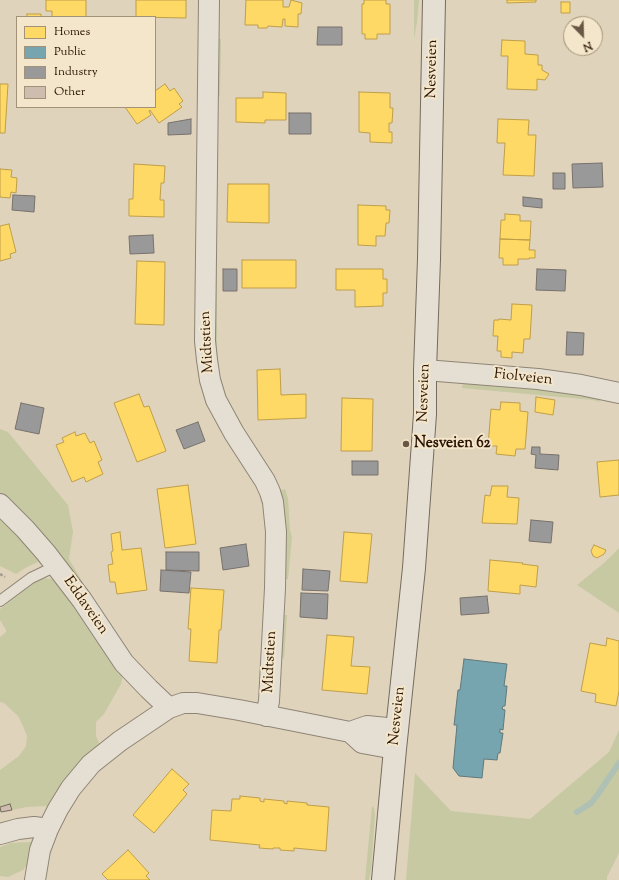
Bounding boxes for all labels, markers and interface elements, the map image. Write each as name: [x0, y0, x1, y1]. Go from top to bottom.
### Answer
legend: [16, 16, 156, 108]
north arrow: [563, 16, 603, 56]
text: Homes: [54, 23, 90, 41]
text: N: [580, 37, 594, 55]
street label: Nesveien: [423, 39, 443, 99]
text: Public: [54, 43, 86, 61]
text: Industry: [54, 63, 98, 81]
text: Other: [54, 83, 85, 101]
street label: Midtstien: [197, 310, 219, 374]
street label: Nesveien: [415, 363, 435, 423]
street label: Fiolveien: [493, 366, 553, 390]
place label: Nesveien 62: [414, 435, 491, 453]
marker: Nesveien 62: [401, 439, 411, 449]
street label: Eddaveien: [58, 573, 112, 639]
street label: Midtstien: [260, 630, 282, 694]
street label: Nesveien: [386, 686, 410, 746]

